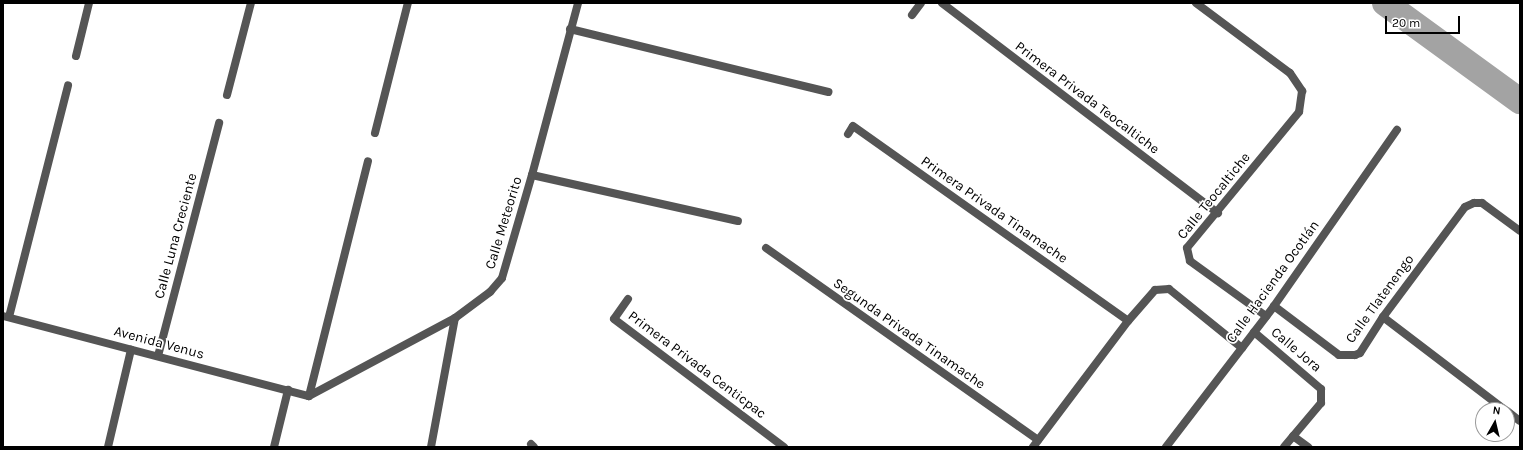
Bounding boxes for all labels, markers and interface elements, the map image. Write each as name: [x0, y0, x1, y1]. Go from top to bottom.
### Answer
scale bar: [1387, 8, 1462, 34]
text: 20 m: [1392, 16, 1420, 30]
street label: Primera Privada Teocaltiche: [1012, 38, 1162, 158]
street label: Calle Teocaltiche: [1174, 149, 1254, 243]
street label: Primera Privada Tinamache: [917, 153, 1071, 267]
street label: Calle Luna Creciente: [151, 171, 201, 301]
street label: Calle Meteorito: [482, 175, 526, 271]
street label: Calle Hacienda Ocotlán: [1223, 217, 1323, 347]
street label: Calle Tlatenengo: [1342, 251, 1418, 347]
street label: Segunda Privada Tinamache: [830, 275, 988, 393]
street label: Primera Privada Centicpac: [625, 308, 769, 422]
street label: Avenida Venus: [112, 323, 206, 363]
street label: Calle Jora: [1267, 324, 1325, 376]
north arrow: [1475, 402, 1515, 442]
text: N: [1492, 404, 1501, 418]

